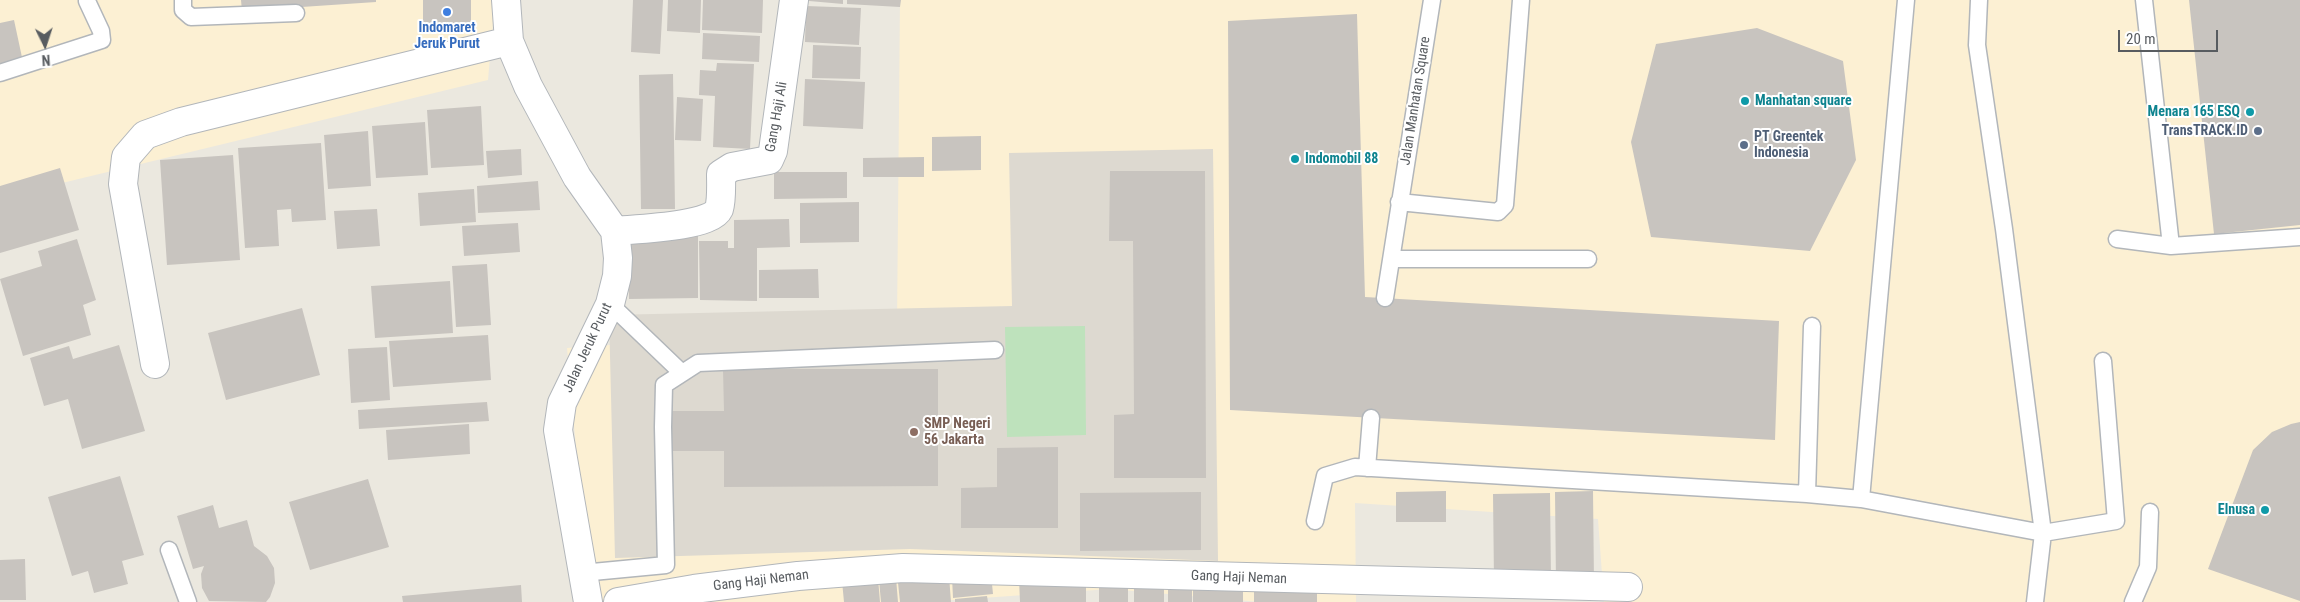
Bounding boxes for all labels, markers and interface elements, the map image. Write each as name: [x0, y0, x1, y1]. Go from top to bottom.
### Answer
marker: Indomaret Jeruk Purut: [441, 6, 453, 18]
north arrow: [20, 20, 70, 70]
place label: Indomaret Jeruk Purut: [414, 20, 480, 52]
scale bar: [2120, 20, 2220, 52]
text: 20 m: [2126, 30, 2156, 48]
street label: Jalan Manhatan Square: [1398, 35, 1434, 167]
text: N: [41, 52, 51, 68]
street label: Gang Haji Ali: [763, 80, 791, 154]
place label: Manhatan square: [1755, 93, 1852, 109]
marker: Manhatan square: [1739, 95, 1751, 107]
place label: Menara 165 ESQ: [2148, 104, 2240, 120]
marker: Menara 165 ESQ: [2244, 106, 2256, 118]
place label: TransTRACK.ID: [2162, 123, 2248, 139]
marker: TransTRACK.ID: [2252, 125, 2264, 137]
place label: PT Greentek Indonesia: [1754, 129, 1823, 162]
marker: PT Greentek Indonesia: [1738, 139, 1750, 151]
place label: Indomobil 88: [1305, 151, 1378, 167]
marker: Indomobil 88: [1289, 153, 1301, 165]
street label: Jalan Jeruk Purut: [560, 301, 616, 395]
place label: SMP Negeri 56 Jakarta: [924, 416, 991, 448]
marker: SMP Negeri 56 Jakarta: [908, 426, 920, 438]
place label: Elnusa: [2218, 502, 2255, 518]
marker: Elnusa: [2259, 504, 2271, 516]
street label: Gang Haji Neman: [712, 567, 810, 595]
street label: Gang Haji Neman: [1191, 568, 1287, 588]

